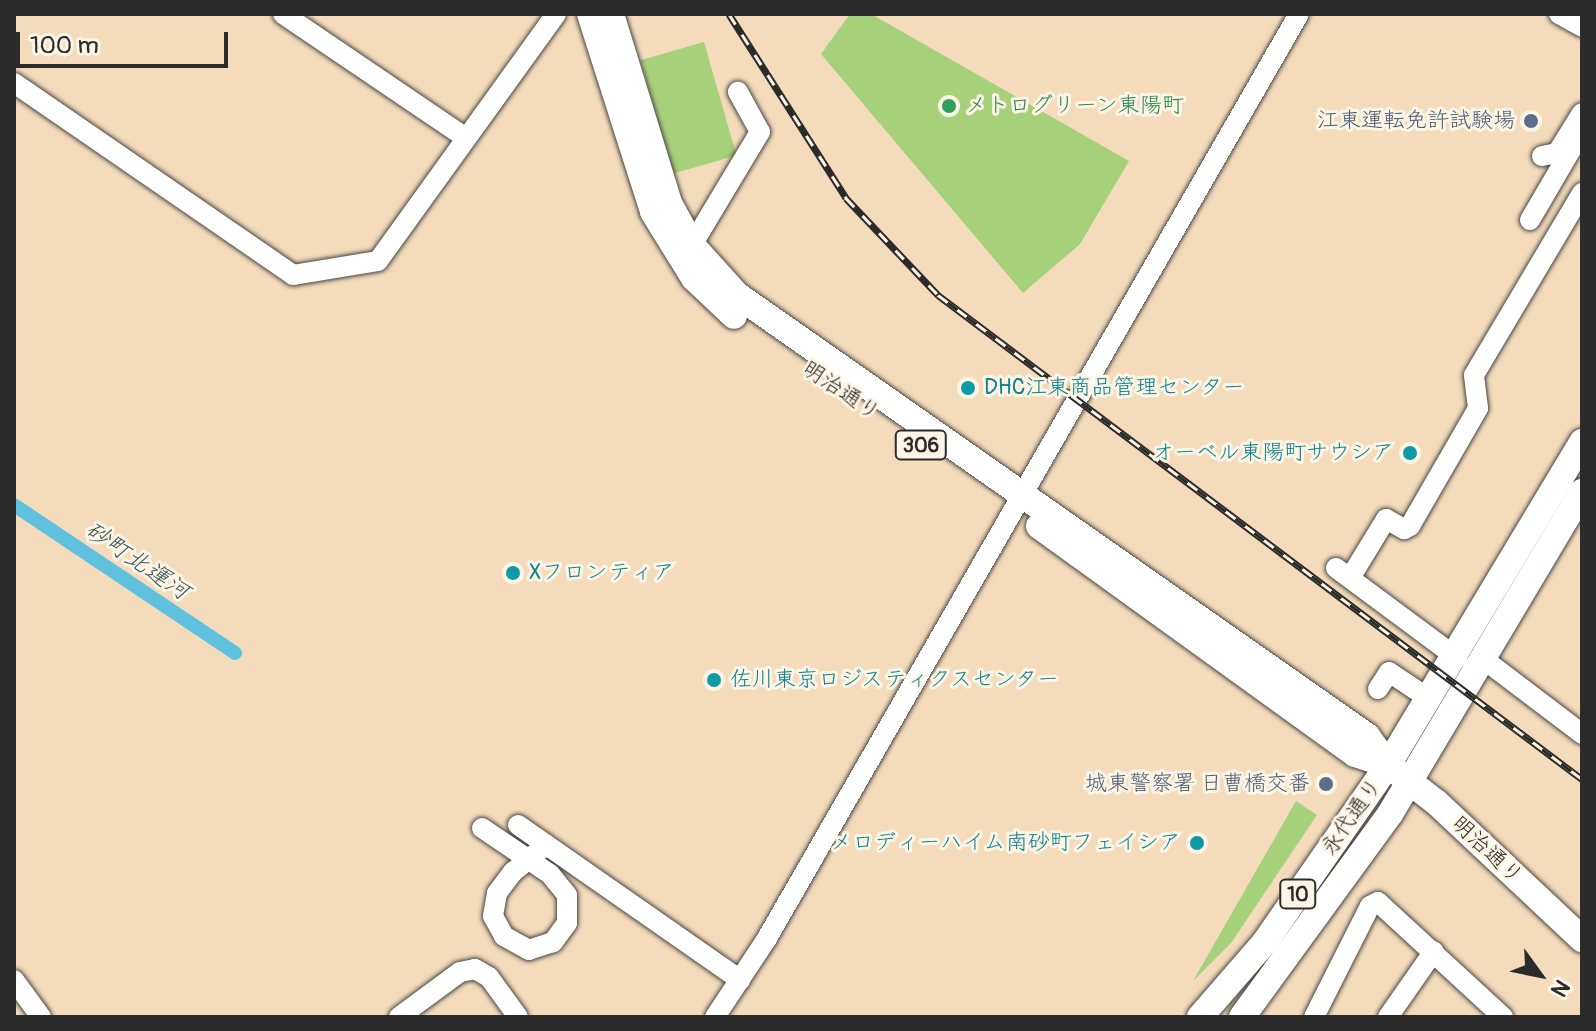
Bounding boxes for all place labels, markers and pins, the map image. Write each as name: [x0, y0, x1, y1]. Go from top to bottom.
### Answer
place label: メトログリーン東陽町: [965, 93, 1185, 119]
marker: メトログリーン東陽町: [940, 97, 958, 115]
place label: 江東運転免許試験場: [1317, 108, 1515, 134]
marker: 江東運転免許試験場: [1522, 112, 1540, 130]
place label: DHC江東商品管理センター: [984, 375, 1245, 401]
marker: DHC江東商品管理センター: [959, 379, 977, 397]
place label: オーベル東陽町サウシア: [1152, 440, 1394, 466]
marker: オーベル東陽町サウシア: [1401, 444, 1419, 462]
place label: Xフロンティア: [529, 560, 673, 586]
marker: Xフロンティア: [504, 564, 522, 582]
place label: 佐川東京ロジスティクスセンター: [730, 667, 1060, 693]
marker: 佐川東京ロジスティクスセンター: [705, 671, 723, 689]
place label: 城東警察署 日曹橋交番: [1085, 771, 1310, 797]
marker: 城東警察署 日曹橋交番: [1317, 775, 1335, 793]
place label: メロディーハイム南砂町フェイシア: [829, 830, 1181, 856]
marker: メロディーハイム南砂町フェイシア: [1188, 834, 1206, 852]

